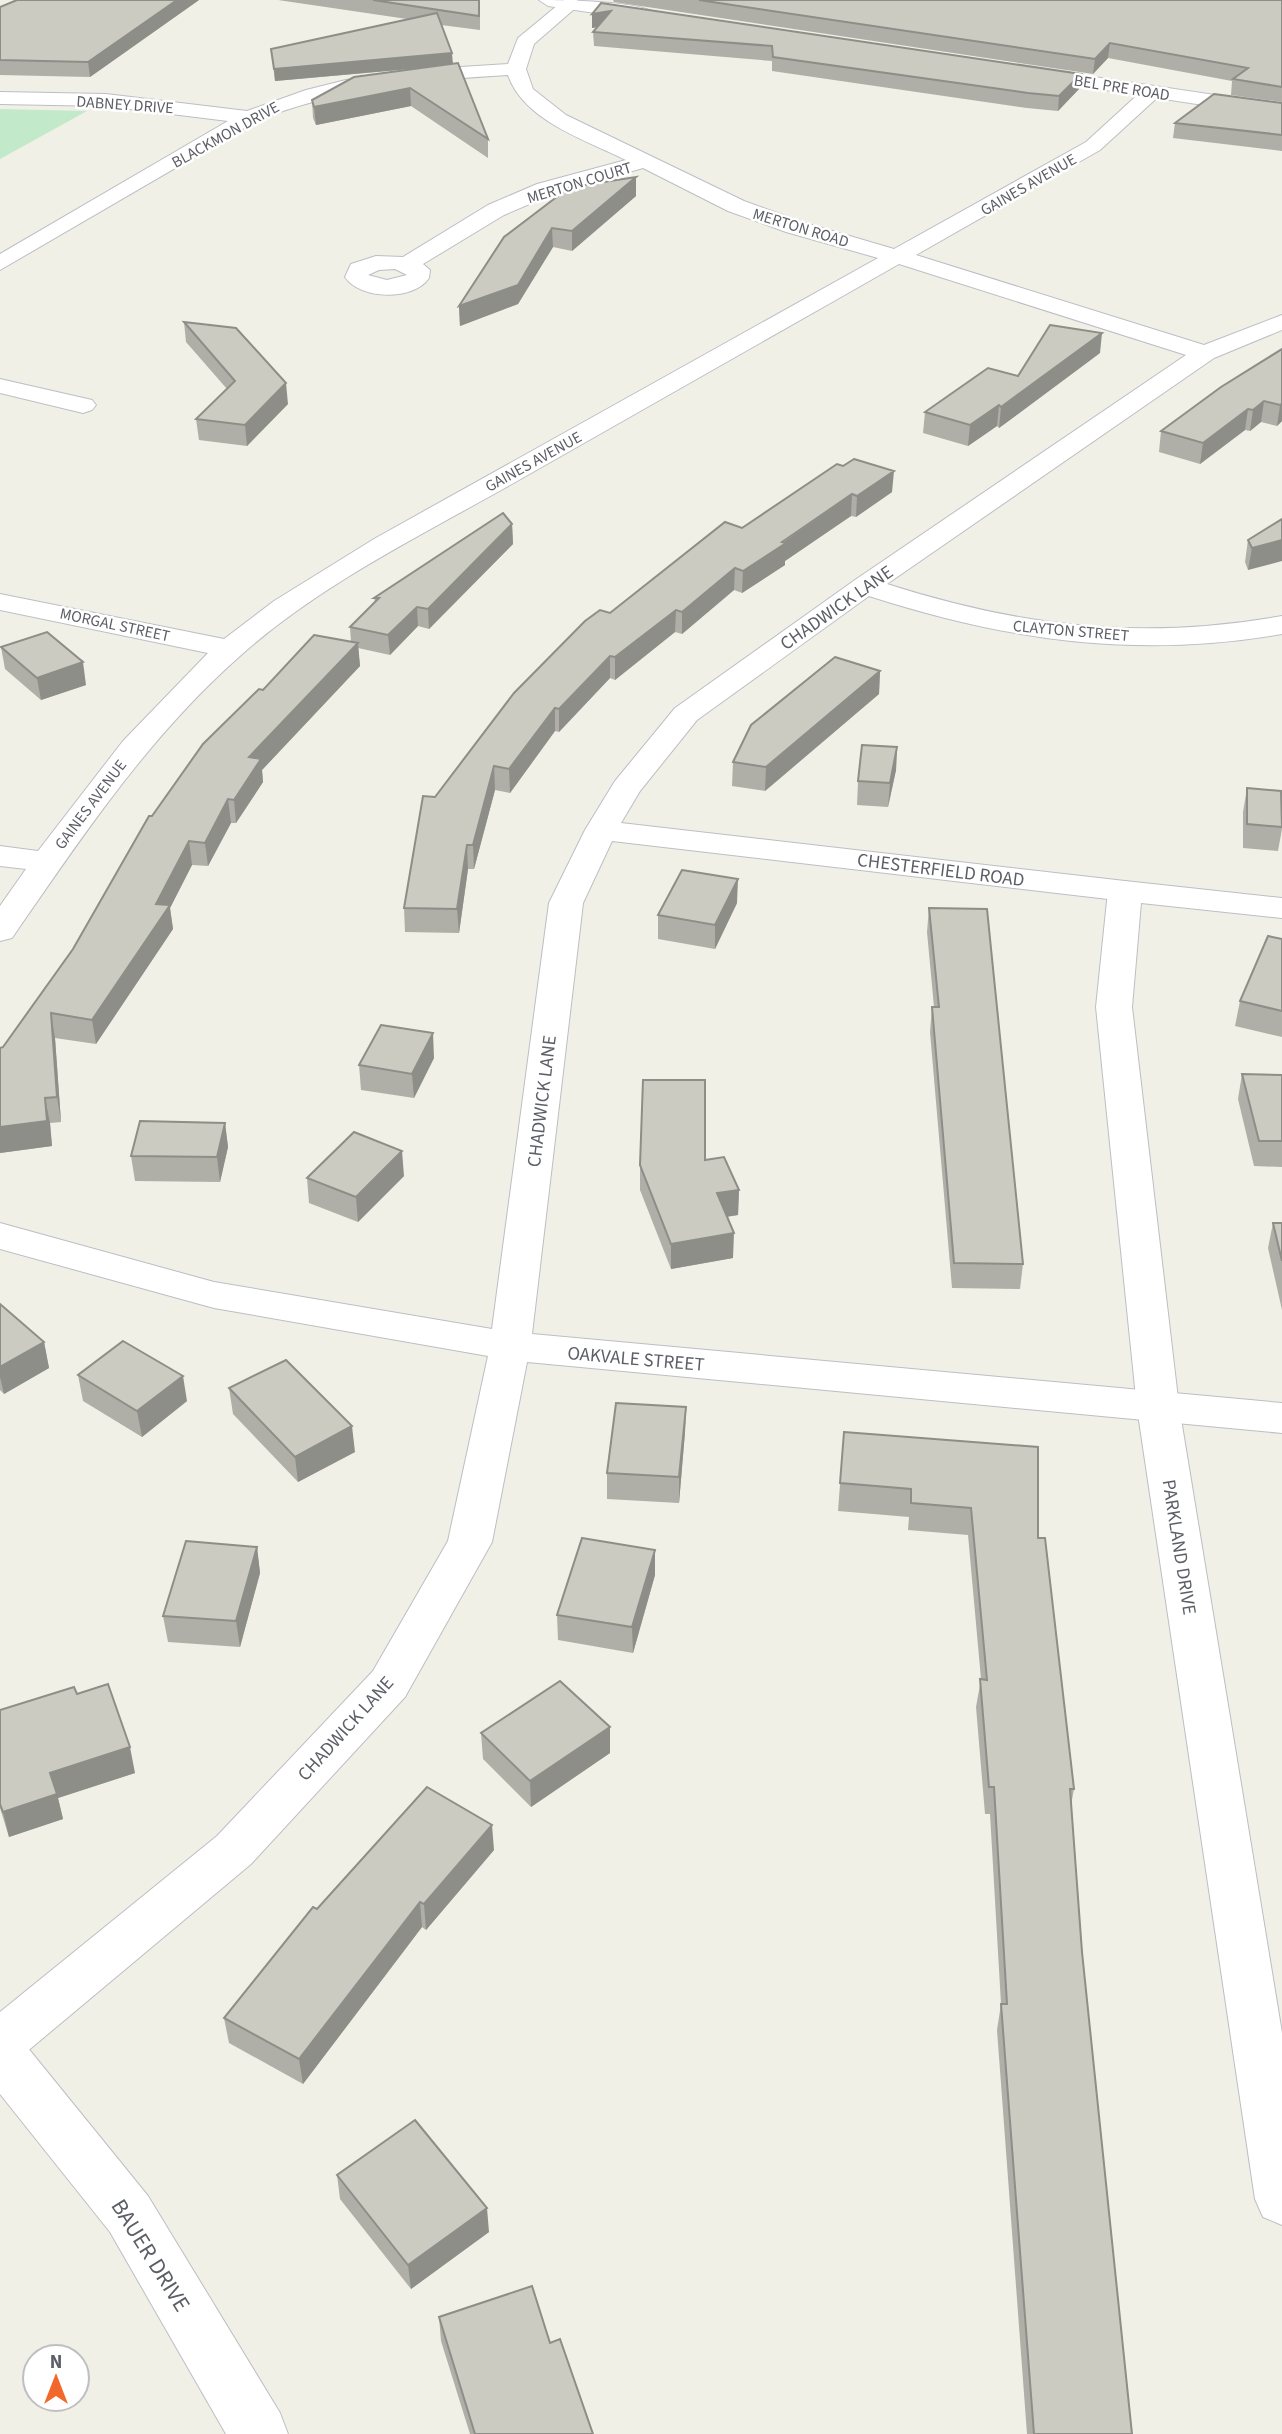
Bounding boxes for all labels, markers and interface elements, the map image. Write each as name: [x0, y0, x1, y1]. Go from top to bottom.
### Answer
street label: BEL PRE ROAD: [1072, 70, 1171, 106]
street label: DABNEY DRIVE: [76, 91, 174, 119]
street label: BLACKMON DRIVE: [168, 96, 283, 174]
street label: GAINES AVENUE: [976, 148, 1081, 221]
street label: MERTON COURT: [524, 156, 635, 209]
street label: MERTON ROAD: [750, 203, 852, 253]
street label: GAINES AVENUE: [481, 426, 586, 498]
street label: CHADWICK LANE: [775, 559, 899, 657]
street label: MORGAL STREET: [58, 603, 172, 647]
street label: CLAYTON STREET: [1012, 615, 1130, 647]
street label: GAINES AVENUE: [50, 755, 132, 854]
street label: CHESTERFIELD ROAD: [856, 847, 1026, 894]
street label: CHADWICK LANE: [521, 1034, 564, 1169]
street label: OAKVALE STREET: [566, 1340, 705, 1379]
street label: PARKLAND DRIVE: [1154, 1478, 1203, 1617]
street label: CHADWICK LANE: [292, 1671, 401, 1787]
street label: BAUER DRIVE: [103, 2192, 198, 2318]
north arrow: [21, 2343, 91, 2413]
text: N: [50, 2349, 62, 2376]

